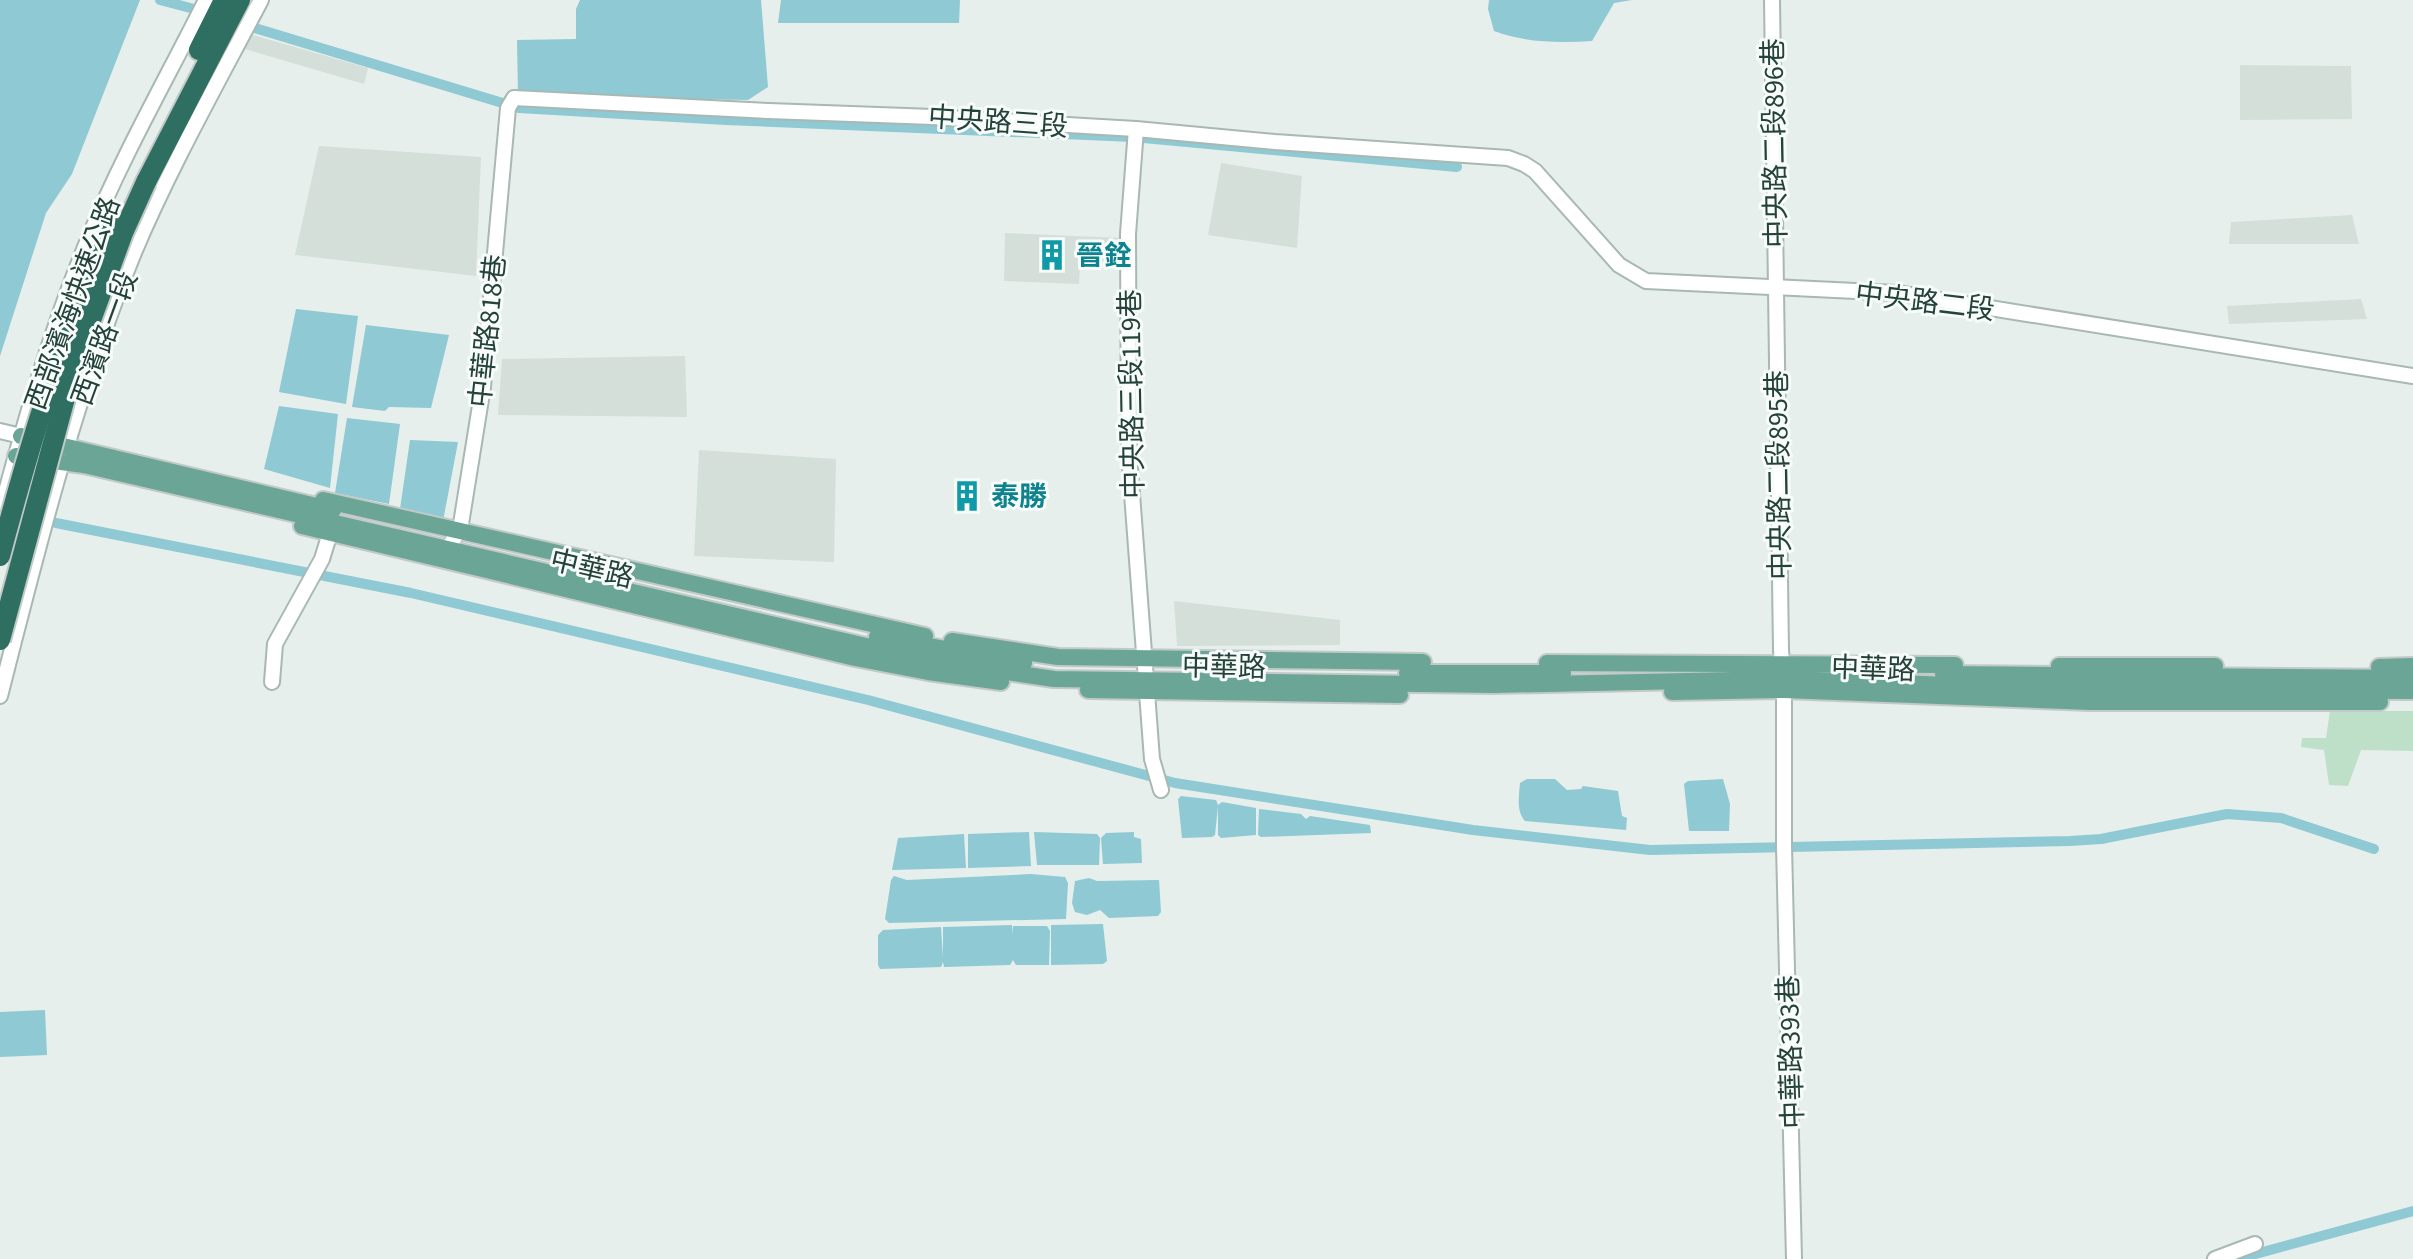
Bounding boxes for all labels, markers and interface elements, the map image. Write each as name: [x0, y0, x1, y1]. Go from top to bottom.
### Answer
street label: 中央路二段896巷: [1753, 38, 1797, 248]
street label: 中央路三段: [927, 97, 1069, 147]
street label: 西部濱海快速公路: [16, 191, 130, 415]
place label: 晉銓: [1076, 236, 1132, 276]
building icon: 晉銓: [1035, 238, 1069, 272]
street label: 中華路818巷: [460, 253, 516, 410]
street label: 西濱路一段: [62, 266, 148, 411]
street label: 中央路二段: [1853, 274, 1997, 330]
street label: 中央路三段119巷: [1110, 289, 1154, 499]
street label: 中央路二段895巷: [1757, 370, 1801, 580]
place label: 泰勝: [991, 477, 1047, 517]
building icon: 泰勝: [950, 479, 984, 513]
street label: 中華路: [546, 540, 637, 598]
street label: 中華路: [1182, 646, 1266, 688]
street label: 中華路: [1830, 648, 1916, 690]
street label: 中華路393巷: [1768, 974, 1814, 1129]

